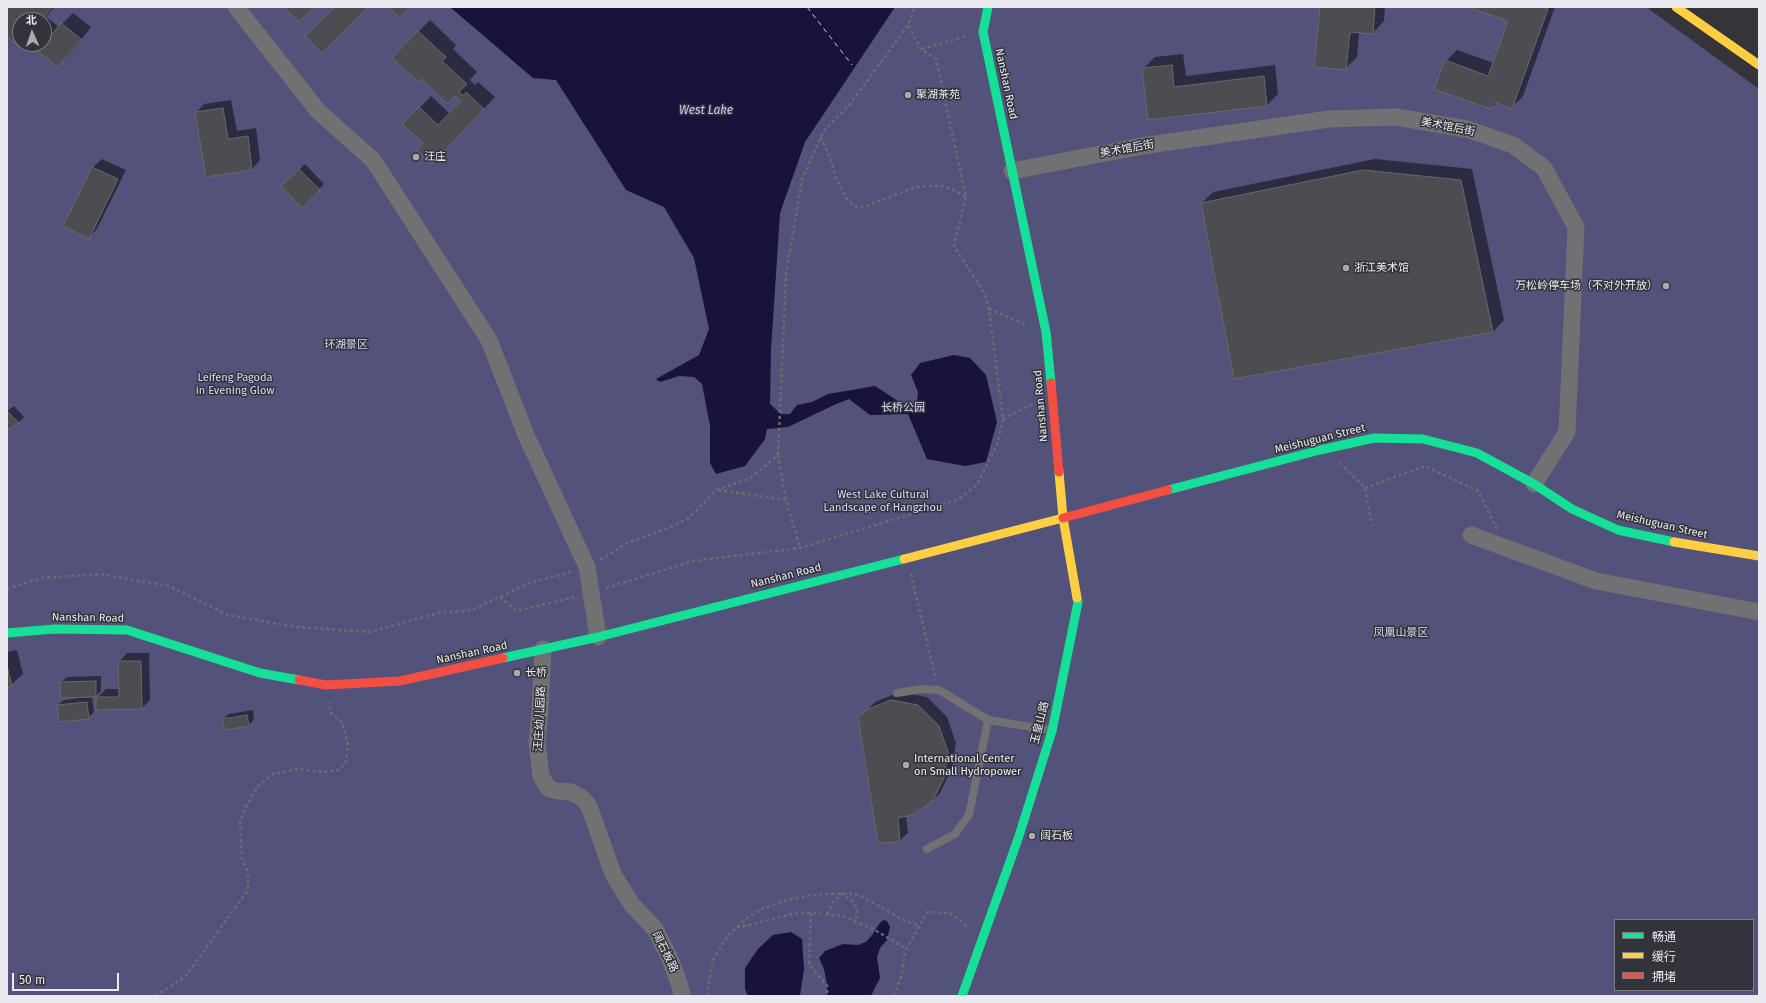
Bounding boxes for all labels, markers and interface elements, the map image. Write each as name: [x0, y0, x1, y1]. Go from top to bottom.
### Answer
north arrow: [12, 12, 52, 52]
text: 北: [26, 14, 37, 27]
street label: Nanshan Road: [992, 47, 1020, 121]
place label: 聚湖茶苑: [916, 88, 960, 102]
marker: 聚湖茶苑: [903, 90, 913, 100]
water label: West Lake: [679, 104, 733, 118]
street label: 美术馆后街: [1420, 115, 1476, 139]
street label: 美术馆后街: [1099, 138, 1155, 160]
place label: 汪庄: [424, 150, 446, 164]
marker: 汪庄: [411, 152, 421, 162]
place label: 浙江美术馆: [1354, 261, 1409, 275]
marker: 浙江美术馆: [1341, 263, 1351, 273]
place label: 万松岭停车场（不对外开放）: [1515, 279, 1658, 293]
marker: 万松岭停车场（不对外开放）: [1661, 281, 1671, 291]
park label: 环湖景区: [324, 338, 368, 352]
street label: Nanshan Road: [1031, 369, 1051, 443]
park label: Leifeng Pagoda in Evening Glow: [196, 371, 274, 397]
park label: 长桥公园: [881, 401, 925, 415]
street label: Meishuguan Street: [1273, 421, 1367, 457]
park label: West Lake Cultural Landscape of Hangzhou: [824, 488, 942, 514]
street label: Meishuguan Street: [1615, 508, 1709, 542]
street label: Nanshan Road: [749, 561, 823, 591]
street label: Nanshan Road: [52, 611, 124, 625]
park label: 凤凰山景区: [1374, 626, 1428, 640]
street label: Nanshan Road: [435, 639, 509, 667]
place label: 长桥: [525, 666, 547, 680]
marker: 长桥: [512, 668, 522, 678]
street label: 汪庄幼儿园路: [532, 686, 548, 752]
street label: 玉皇山路: [1028, 700, 1052, 746]
place label: International Center on Small Hydropower: [914, 752, 1021, 778]
marker: International Center on Small Hydropower: [901, 760, 911, 770]
place label: 阔石板: [1040, 829, 1073, 843]
marker: 阔石板: [1027, 831, 1037, 841]
legend: [1614, 919, 1754, 991]
street label: 阔石板路: [649, 929, 681, 975]
text: 畅通: [1652, 930, 1676, 944]
text: 缓行: [1652, 950, 1676, 964]
scale bar: [14, 965, 121, 991]
text: 拥堵: [1652, 970, 1676, 984]
text: 50 m: [19, 973, 45, 987]

